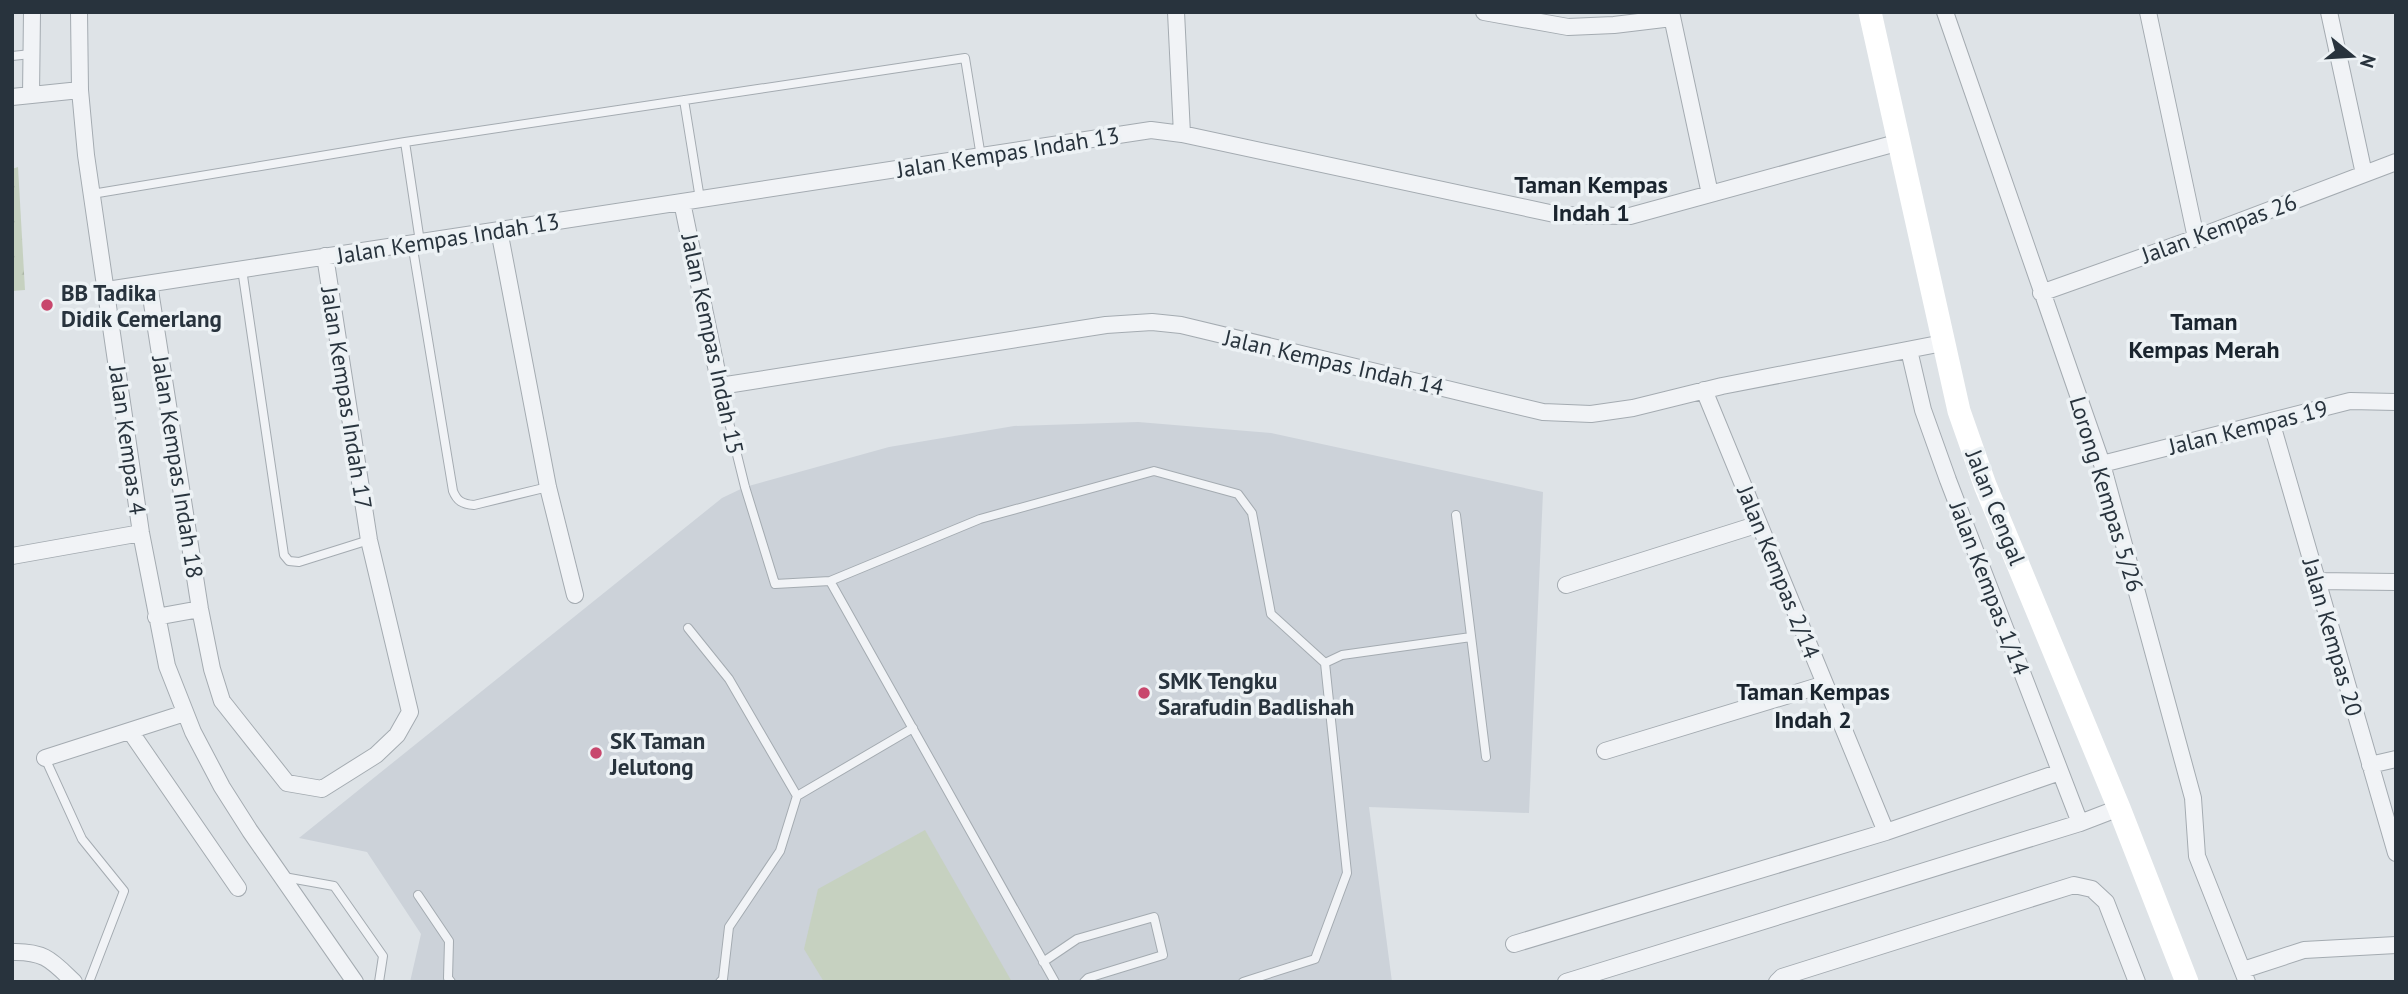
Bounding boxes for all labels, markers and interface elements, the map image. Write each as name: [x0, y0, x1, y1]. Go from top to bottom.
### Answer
north arrow: [2317, 21, 2387, 91]
text: N: [2355, 52, 2382, 71]
street label: Jalan Kempas Indah 13: [894, 120, 1121, 184]
district label: Taman Kempas Indah 1: [1514, 169, 1668, 228]
street label: Jalan Kempas 26: [2137, 187, 2301, 270]
street label: Jalan Kempas Indah 13: [334, 206, 561, 270]
street label: Jalan Kempas Indah 15: [675, 230, 751, 457]
place label: BB Tadika Didik Cemerlang: [61, 278, 222, 333]
street label: Jalan Kempas Indah 17: [315, 284, 379, 511]
marker: BB Tadika Didik Cemerlang: [39, 297, 55, 313]
district label: Taman Kempas Merah: [2128, 306, 2280, 365]
street label: Jalan Kempas Indah 14: [1220, 322, 1447, 402]
street label: Jalan Kempas Indah 18: [146, 353, 210, 580]
street label: Jalan Kempas 4: [103, 362, 153, 517]
street label: Lorong Kempas 5/26: [2063, 393, 2151, 595]
street label: Jalan Kempas 19: [2164, 393, 2331, 461]
street label: Jalan Cengal: [1959, 444, 2032, 569]
street label: Jalan Kempas 2/14: [1731, 480, 1827, 663]
street label: Jalan Kempas 1/14: [1943, 496, 2037, 679]
street label: Jalan Kempas 20: [2296, 554, 2369, 719]
place label: SMK Tengku Sarafudin Badlishah: [1158, 666, 1354, 721]
district label: Taman Kempas Indah 2: [1736, 676, 1890, 735]
marker: SMK Tengku Sarafudin Badlishah: [1136, 685, 1152, 701]
place label: SK Taman Jelutong: [609, 726, 705, 781]
marker: SK Taman Jelutong: [588, 745, 604, 761]

